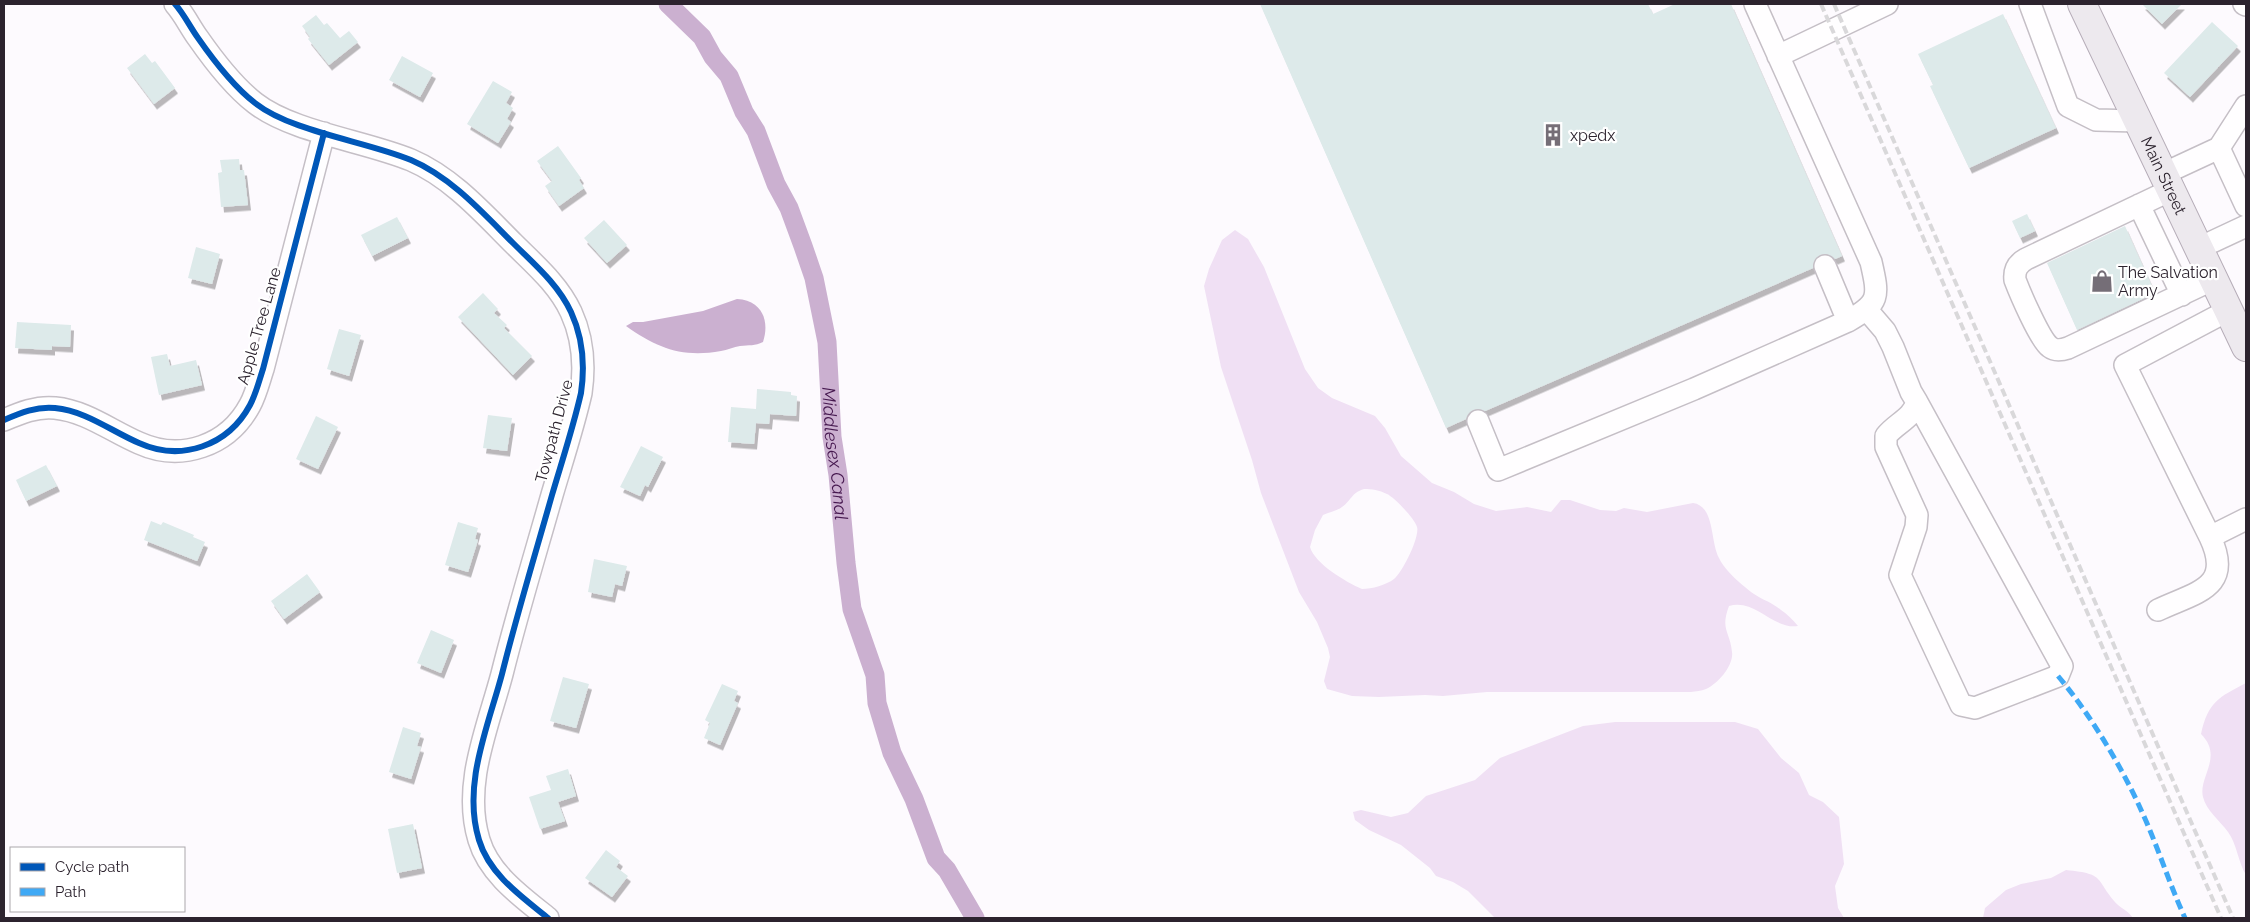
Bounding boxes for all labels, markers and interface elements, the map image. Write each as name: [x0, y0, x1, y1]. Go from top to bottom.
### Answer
building icon: xpedx: [1540, 122, 1566, 148]
place label: xpedx: [1570, 126, 1615, 145]
street label: Main Street: [2137, 133, 2191, 218]
place label: The Salvation Army: [2118, 263, 2218, 300]
street label: Apple Tree Lane: [233, 265, 285, 387]
shop icon: The Salvation Army: [2089, 268, 2115, 294]
street label: Towpath Drive: [531, 377, 577, 485]
water label: Middlesex Canal: [819, 386, 853, 521]
legend: [10, 847, 185, 912]
text: Cycle path: [55, 858, 129, 876]
text: Path: [55, 883, 86, 901]

